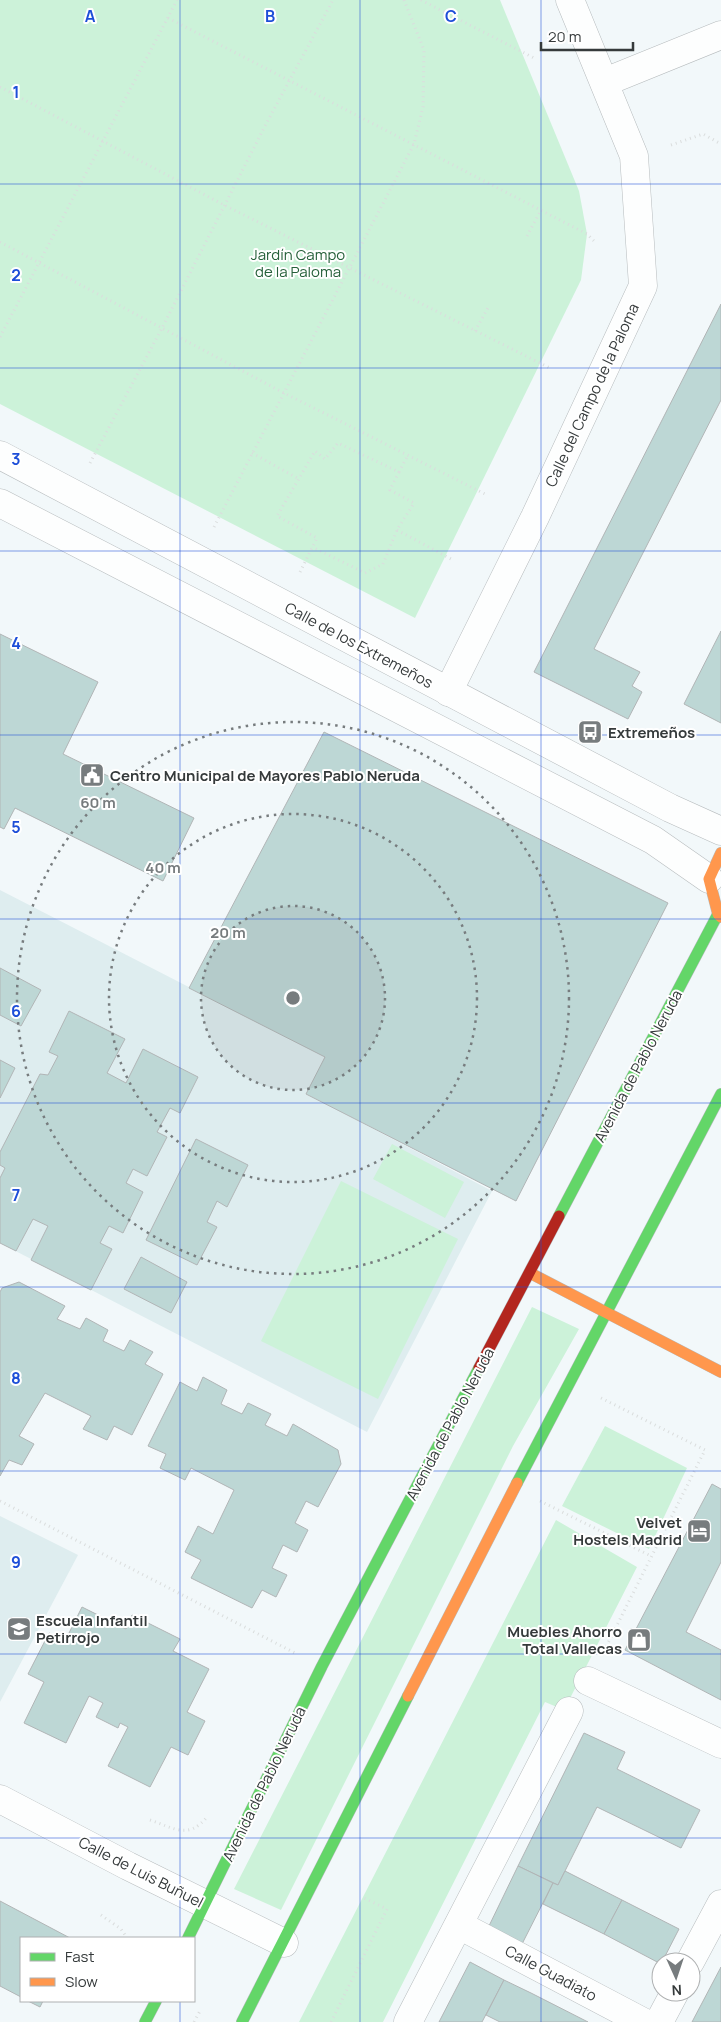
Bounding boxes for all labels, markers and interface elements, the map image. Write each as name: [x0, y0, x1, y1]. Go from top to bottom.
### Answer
text: A: [85, 5, 96, 27]
text: B: [265, 5, 275, 27]
text: C: [445, 5, 457, 27]
scale bar: [541, 20, 634, 52]
text: 20 m: [548, 26, 581, 47]
text: 1: [12, 81, 20, 103]
park label: Jardín Campo de la Paloma: [251, 244, 345, 282]
text: 2: [11, 264, 21, 286]
street label: Calle del Campo de la Paloma: [540, 300, 644, 490]
text: 3: [11, 448, 21, 470]
street label: Calle de los Extremeños: [281, 597, 437, 693]
text: 4: [11, 632, 21, 654]
bus stop icon: Extremeños: [577, 719, 603, 745]
place label: Extremeños: [608, 722, 695, 743]
public building icon: Centro Municipal de Mayores Pablo Neruda: [79, 762, 105, 788]
place label: Centro Municipal de Mayores Pablo Neruda: [110, 765, 420, 786]
text: 60 m: [80, 792, 116, 813]
text: 5: [11, 816, 21, 838]
text: 40 m: [145, 857, 181, 878]
text: 20 m: [210, 922, 246, 943]
street label: Avenida de Pablo Neruda: [589, 986, 687, 1146]
centre of rings: [284, 989, 302, 1007]
text: 6: [11, 1000, 21, 1022]
text: 7: [12, 1184, 20, 1206]
street label: Avenida de Pablo Neruda: [401, 1344, 499, 1504]
text: 8: [11, 1367, 21, 1389]
place label: Velvet Hostels Madrid: [573, 1512, 682, 1550]
hotel icon: Velvet Hostels Madrid: [686, 1518, 712, 1544]
text: 9: [11, 1551, 21, 1573]
place label: Escuela Infantil Petirrojo: [36, 1610, 148, 1648]
school or university icon: Escuela Infantil Petirrojo: [6, 1616, 32, 1642]
place label: Muebles Ahorro Total Vallecas: [507, 1621, 622, 1659]
shop icon: Muebles Ahorro Total Vallecas: [626, 1627, 652, 1653]
street label: Avenida de Pablo Neruda: [217, 1703, 311, 1865]
street label: Calle de Luis Buñuel: [75, 1831, 207, 1913]
legend: [20, 1937, 195, 2002]
street label: Calle Guadiato: [501, 1940, 601, 2006]
text: Fast: [65, 1946, 94, 1967]
north arrow: [651, 1952, 701, 2002]
text: Slow: [65, 1971, 98, 1992]
text: N: [671, 1981, 682, 2000]

